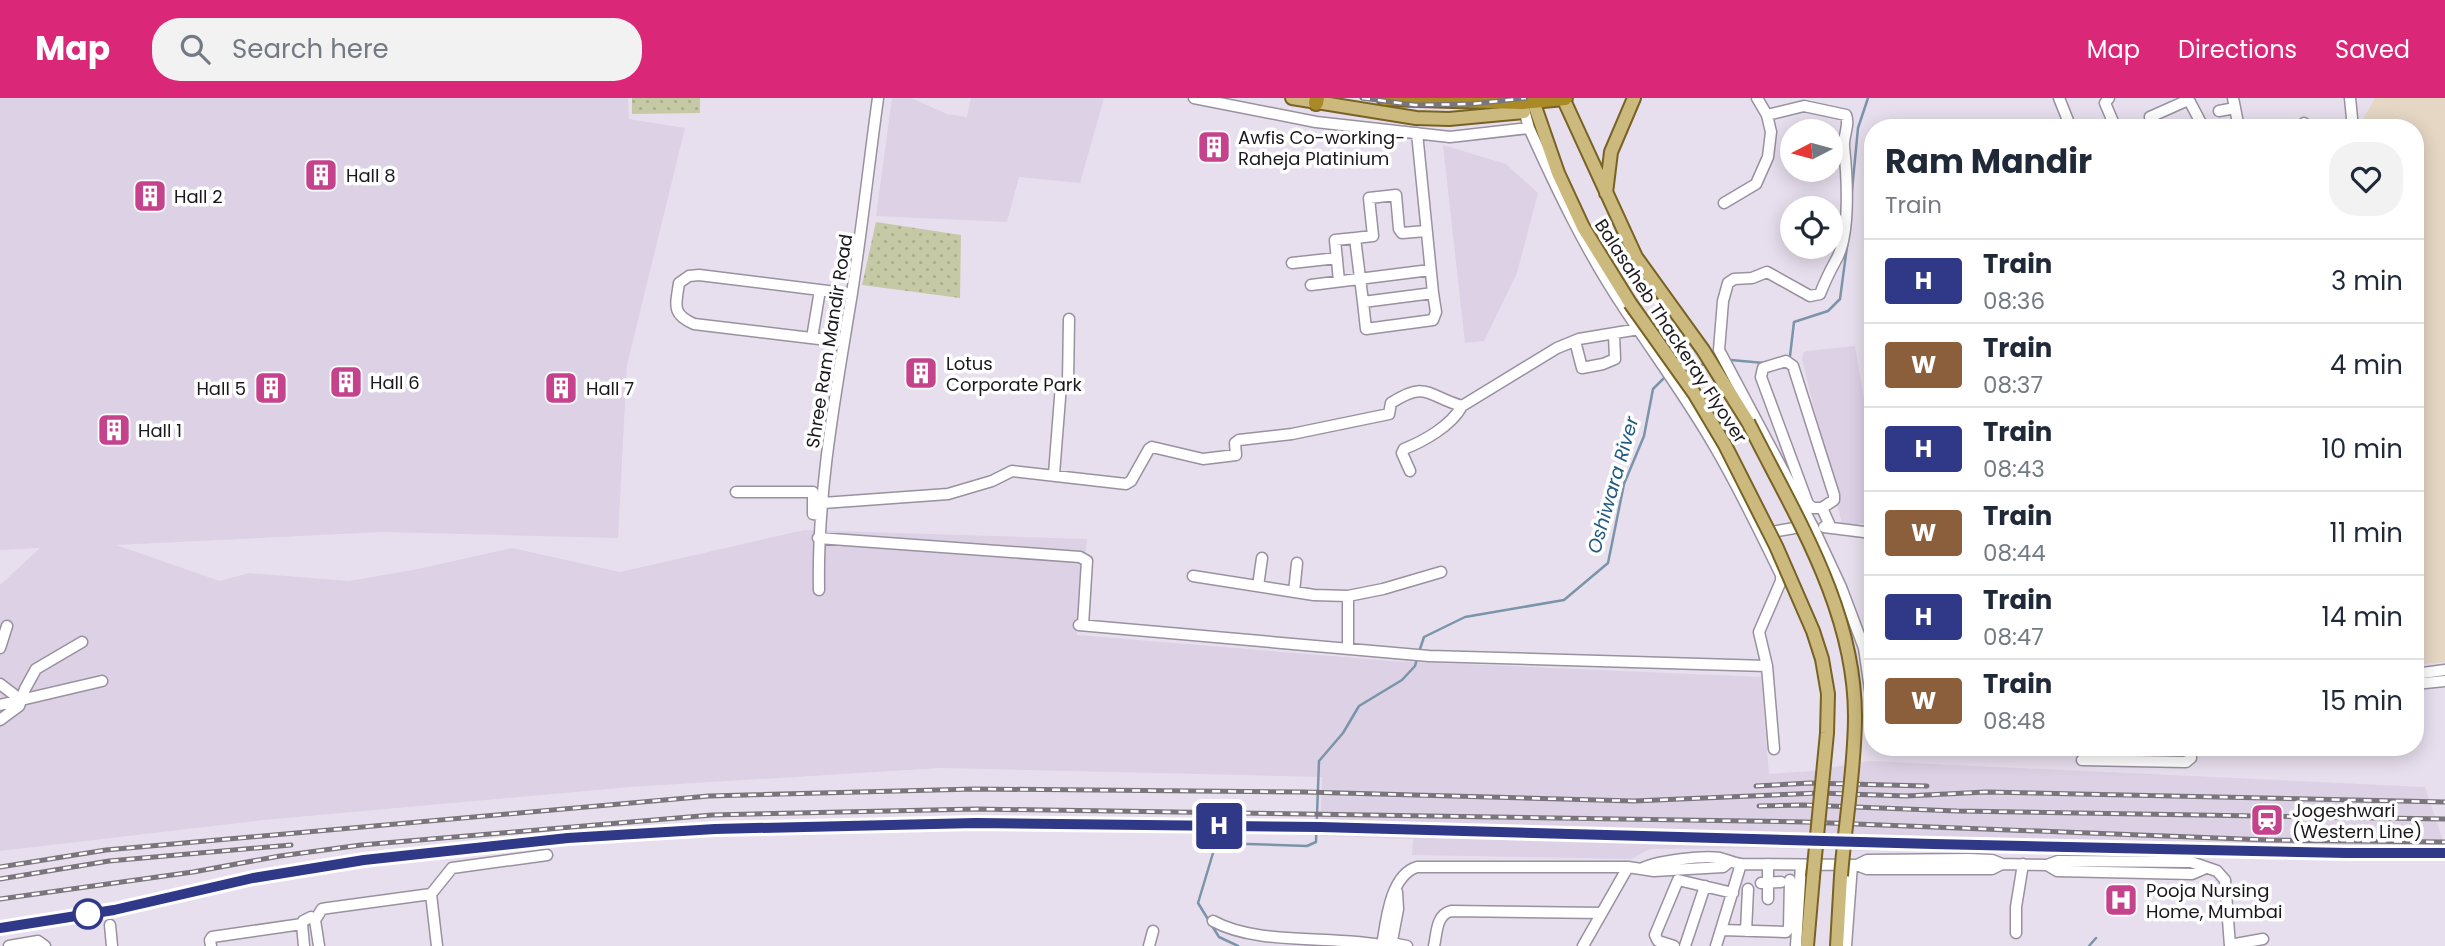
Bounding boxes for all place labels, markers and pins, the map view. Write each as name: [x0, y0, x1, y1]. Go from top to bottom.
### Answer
place label: Awfis Co-working- Raheja Platinium: [1238, 125, 1405, 171]
building icon: Awfis Co-working- Raheja Platinium: [1195, 128, 1233, 166]
building icon: Hall 8: [302, 156, 340, 194]
place label: Hall 8: [346, 163, 396, 188]
building icon: Hall 2: [131, 177, 169, 215]
place label: Hall 2: [174, 184, 223, 209]
place label: Lotus Corporate Park: [946, 351, 1083, 397]
building icon: Lotus Corporate Park: [902, 354, 940, 392]
building icon: Hall 6: [327, 363, 365, 401]
building icon: Hall 5: [252, 369, 290, 407]
building icon: Hall 7: [542, 369, 580, 407]
place label: Hall 6: [370, 370, 420, 395]
place label: Hall 5: [196, 376, 246, 401]
place label: Hall 7: [586, 376, 634, 401]
building icon: Hall 1: [95, 411, 133, 449]
place label: Hall 1: [138, 418, 182, 443]
place label: Jogeshwari (Western Line): [2292, 798, 2422, 844]
station icon: Jogeshwari (Western Line): [2248, 801, 2286, 839]
place label: Pooja Nursing Home, Mumbai: [2146, 878, 2282, 924]
hospital icon: Pooja Nursing Home, Mumbai: [2102, 881, 2140, 919]
unlabelled marker: [73, 899, 103, 929]

